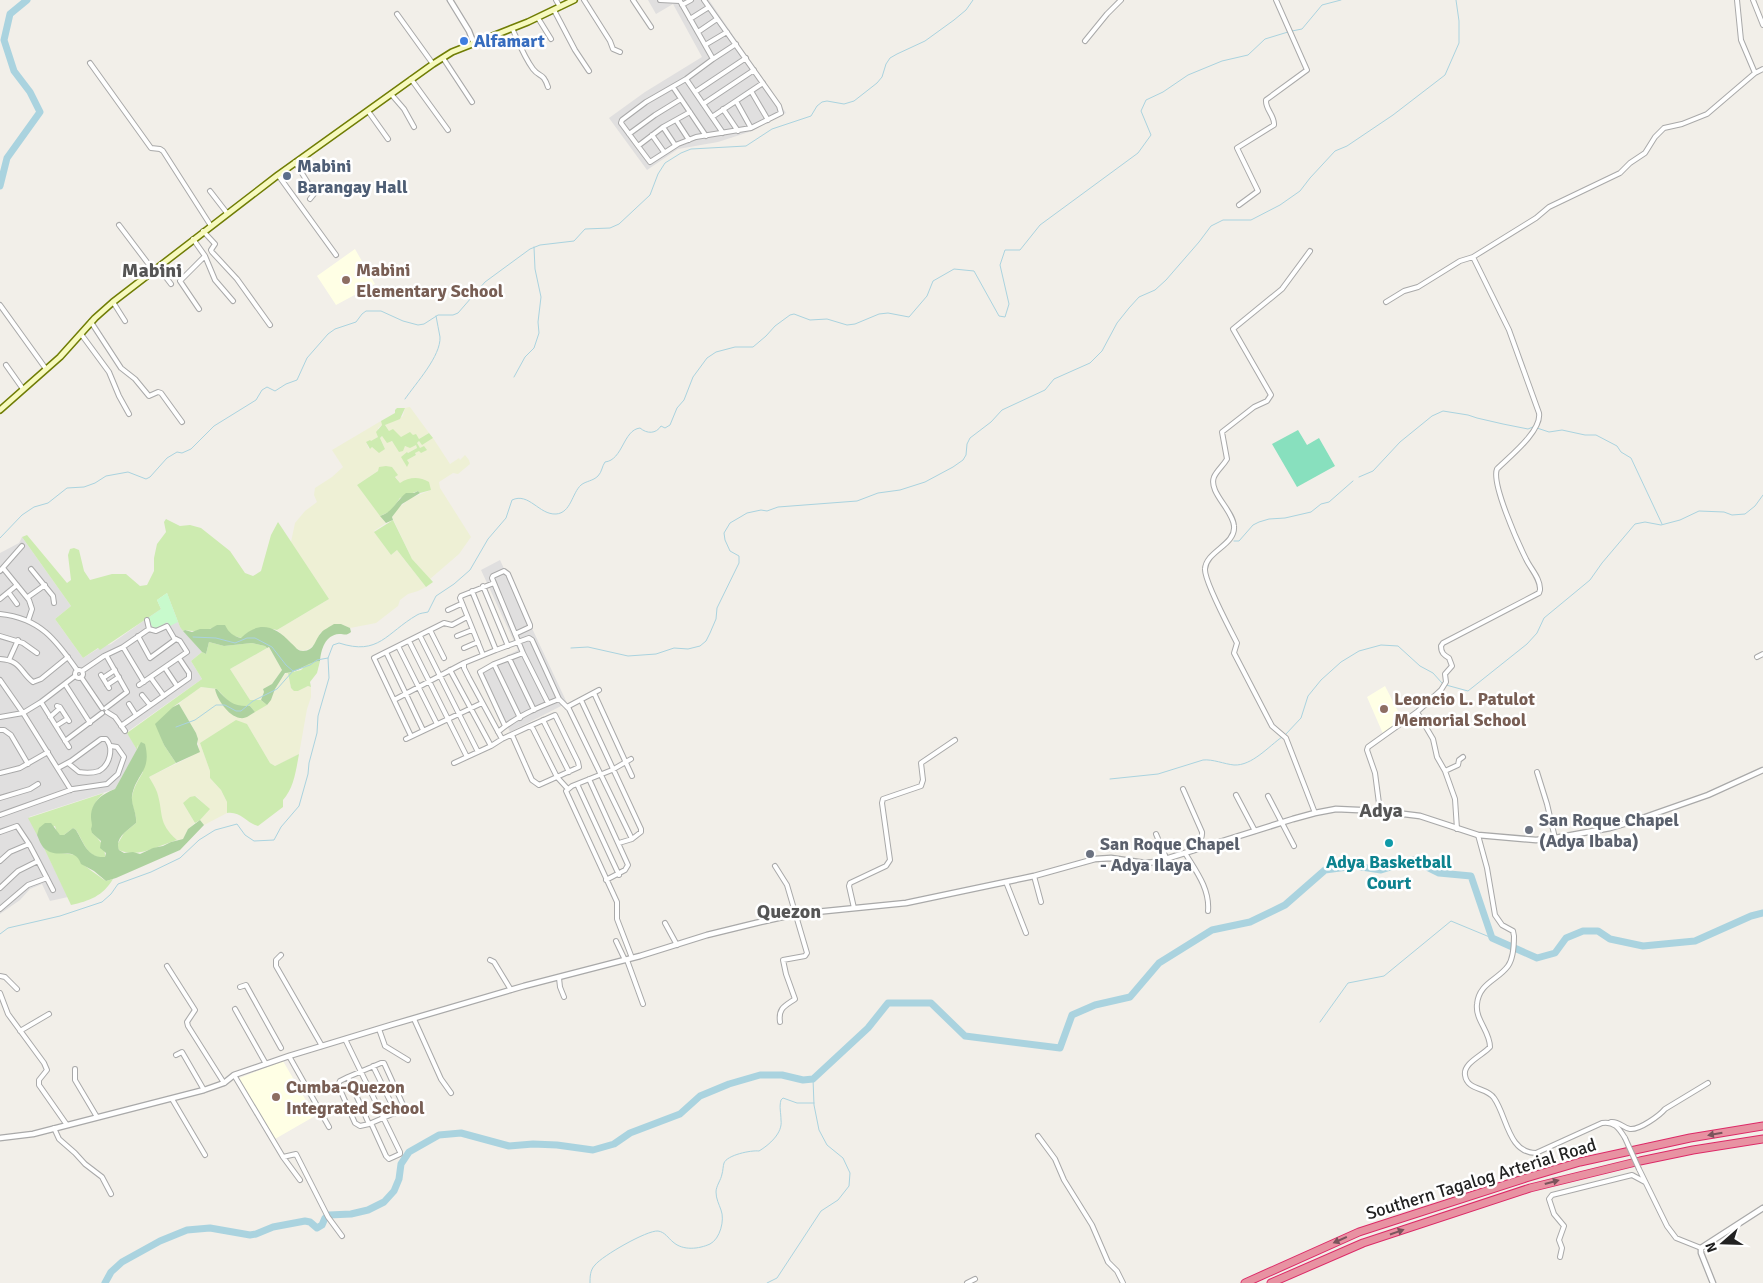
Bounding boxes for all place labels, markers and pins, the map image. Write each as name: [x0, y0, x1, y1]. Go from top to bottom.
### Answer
place label: Alfamart: [474, 30, 545, 52]
marker: Alfamart: [458, 35, 470, 47]
place label: Mabini Barangay Hall: [297, 155, 408, 198]
marker: Mabini Barangay Hall: [281, 170, 293, 182]
place label: Mabini Elementary School: [356, 259, 504, 302]
marker: Mabini Elementary School: [340, 274, 352, 286]
place label: Leoncio L. Patulot Memorial School: [1394, 688, 1535, 731]
marker: Leoncio L. Patulot Memorial School: [1378, 703, 1390, 715]
place label: San Roque Chapel (Adya Ibaba): [1539, 809, 1679, 852]
marker: San Roque Chapel (Adya Ibaba): [1523, 824, 1535, 836]
place label: San Roque Chapel - Adya Ilaya: [1100, 833, 1240, 876]
marker: Adya Basketball Court: [1383, 837, 1395, 849]
marker: San Roque Chapel - Adya Ilaya: [1084, 848, 1096, 860]
place label: Adya Basketball Court: [1326, 851, 1452, 894]
place label: Cumba-Quezon Integrated School: [286, 1076, 425, 1119]
marker: Cumba-Quezon Integrated School: [270, 1091, 282, 1103]

